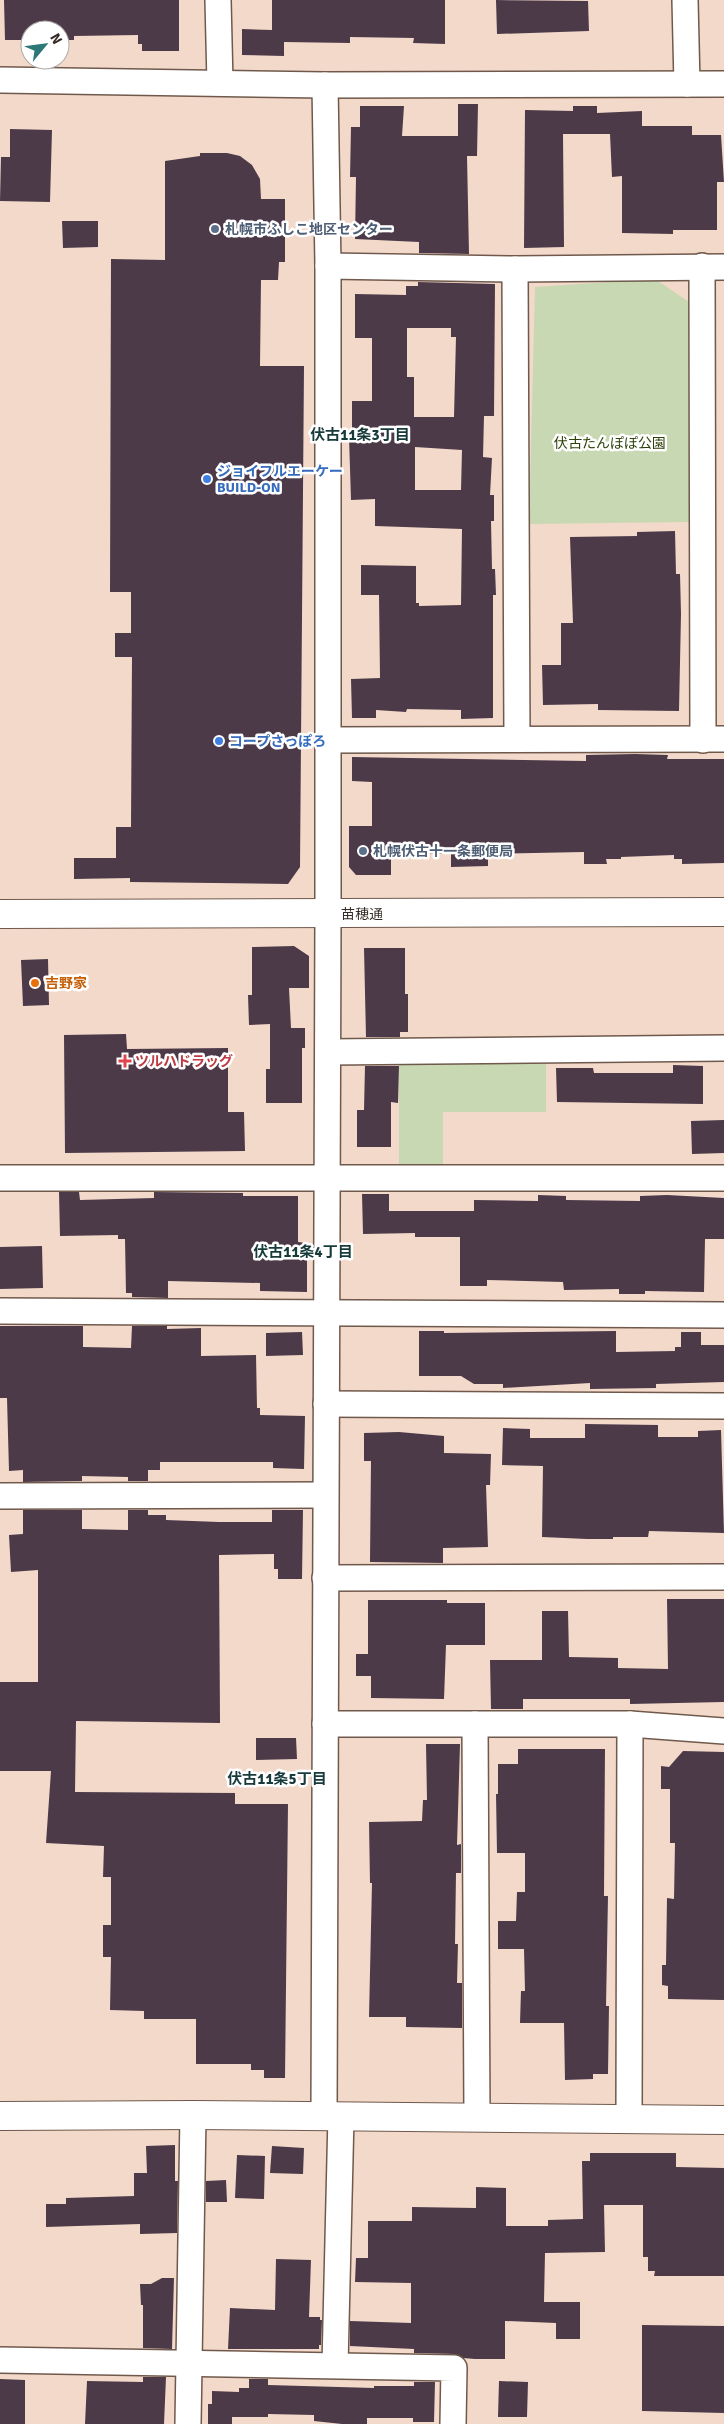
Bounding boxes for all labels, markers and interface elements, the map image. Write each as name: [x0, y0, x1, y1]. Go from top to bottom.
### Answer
north arrow: [20, 20, 70, 70]
text: N: [46, 31, 66, 47]
place label: 札幌市ふしこ地区センター: [225, 221, 393, 238]
marker: 札幌市ふしこ地区センター: [209, 223, 221, 235]
district label: 伏古11条3丁目: [310, 426, 410, 444]
park label: 伏古たんぽぽ公園: [554, 435, 666, 452]
place label: ジョイフルエーケー BUILD-ON: [217, 463, 343, 496]
marker: ジョイフルエーケー BUILD-ON: [201, 473, 213, 485]
place label: コープさっぽろ: [229, 733, 326, 750]
marker: コープさっぽろ: [213, 735, 225, 747]
place label: 札幌伏古十一条郵便局: [373, 843, 513, 860]
marker: 札幌伏古十一条郵便局: [357, 845, 369, 857]
street label: 苗穂通: [341, 906, 383, 923]
place label: 吉野家: [45, 975, 87, 992]
marker: 吉野家: [29, 977, 41, 989]
place label: ツルハドラッグ: [135, 1053, 233, 1070]
marker: ツルハドラッグ: [119, 1055, 131, 1067]
district label: 伏古11条4丁目: [253, 1243, 353, 1261]
district label: 伏古11条5丁目: [227, 1770, 327, 1788]

